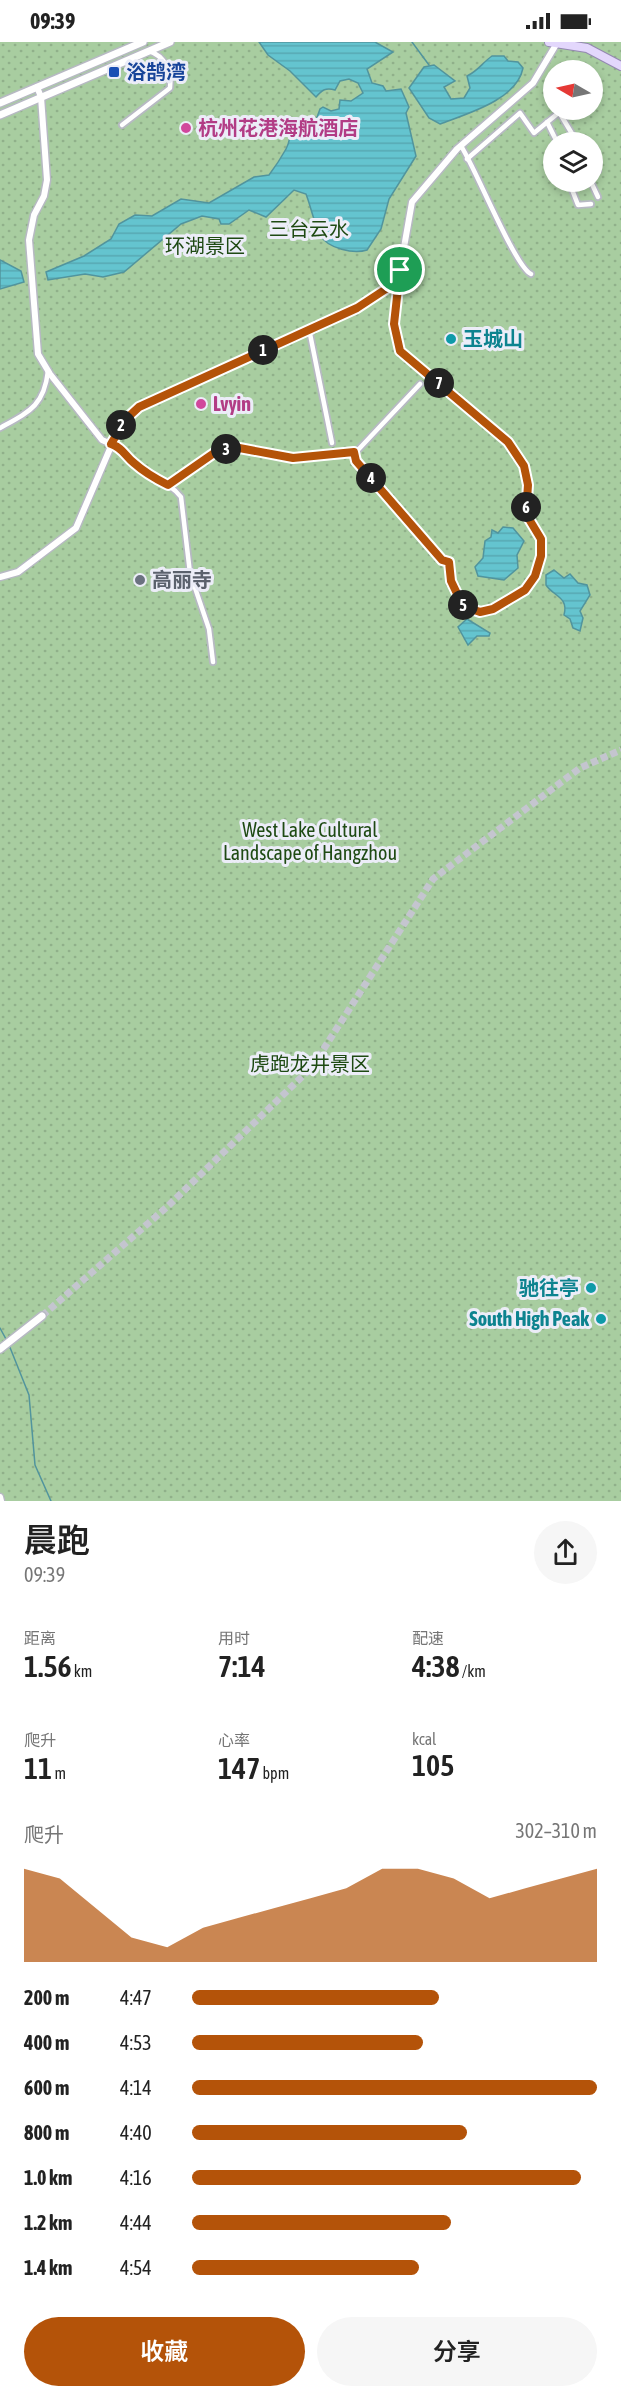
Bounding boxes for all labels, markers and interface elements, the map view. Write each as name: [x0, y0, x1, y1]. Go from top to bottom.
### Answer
text: 09:39: [30, 8, 75, 34]
place label: 浴鹄湾: [126, 60, 186, 83]
north arrow: [543, 60, 603, 120]
map controls: [543, 60, 603, 192]
marker: 浴鹄湾: [107, 65, 121, 79]
place label: 杭州花港海航酒店: [198, 116, 358, 139]
marker: 杭州花港海航酒店: [179, 121, 193, 135]
button: layers: [543, 132, 603, 192]
park label: 三台云水: [269, 217, 349, 240]
park label: 环湖景区: [165, 234, 245, 257]
pin: [374, 244, 425, 295]
icon: arrive: [383, 253, 416, 286]
place label: 玉城山: [463, 327, 523, 350]
marker: 玉城山: [444, 332, 458, 346]
pin: 1: [248, 335, 278, 365]
text: 1: [259, 341, 267, 359]
pin: 7: [424, 368, 454, 398]
text: 7: [435, 374, 443, 392]
place label: Lvyin: [213, 392, 251, 415]
marker: Lvyin: [194, 397, 208, 411]
pin: 2: [106, 410, 136, 440]
text: 2: [117, 416, 125, 434]
pin: 3: [211, 434, 241, 464]
text: 3: [222, 440, 230, 458]
pin: 4: [356, 463, 386, 493]
text: 4: [367, 469, 375, 487]
pin: 6: [511, 492, 541, 522]
text: 6: [522, 498, 530, 516]
place label: 高丽寺: [152, 568, 212, 591]
marker: 高丽寺: [133, 573, 147, 587]
pin: 5: [448, 590, 478, 620]
text: 5: [459, 596, 467, 614]
park label: West Lake Cultural Landscape of Hangzhou: [223, 818, 397, 864]
park label: 虎跑龙井景区: [250, 1052, 370, 1075]
place label: 驰往亭: [519, 1276, 579, 1299]
marker: 驰往亭: [584, 1281, 598, 1295]
place label: South High Peak: [469, 1307, 589, 1330]
marker: South High Peak: [594, 1312, 608, 1326]
text: 晨跑: [24, 1521, 90, 1559]
button: share: [534, 1521, 597, 1584]
text: 09:39: [24, 1563, 65, 1586]
text: 距离: [24, 1629, 56, 1647]
text: 用时: [218, 1629, 250, 1647]
text: 配速: [412, 1629, 444, 1647]
text: 1.56: [24, 1649, 72, 1683]
text: 7:14: [218, 1649, 266, 1683]
text: 4:38: [412, 1649, 460, 1683]
text: km: [72, 1662, 92, 1680]
text: /km: [460, 1662, 486, 1680]
text: kcal: [412, 1730, 436, 1748]
text: 爬升: [24, 1731, 56, 1749]
text: 心率: [218, 1731, 250, 1749]
text: 105: [412, 1748, 454, 1782]
text: 11: [24, 1751, 52, 1785]
text: 147: [218, 1751, 260, 1785]
text: m: [52, 1764, 66, 1782]
text: bpm: [260, 1764, 289, 1782]
text: 302–310 m: [515, 1819, 597, 1842]
text: 爬升: [24, 1823, 64, 1846]
text: 200 m: [24, 1986, 69, 2009]
text: 4:47: [120, 1986, 152, 2009]
text: 400 m: [24, 2031, 69, 2054]
text: 4:53: [120, 2031, 152, 2054]
text: 600 m: [24, 2076, 69, 2099]
text: 4:14: [120, 2076, 152, 2099]
text: 800 m: [24, 2121, 69, 2144]
text: 4:40: [120, 2121, 152, 2144]
text: 1.0 km: [24, 2166, 72, 2189]
text: 4:16: [120, 2166, 152, 2189]
text: 1.2 km: [24, 2211, 72, 2234]
text: 4:44: [120, 2211, 152, 2234]
text: 1.4 km: [24, 2256, 72, 2279]
text: 4:54: [120, 2256, 152, 2279]
button: 收藏: [24, 2317, 305, 2386]
button: 分享: [317, 2317, 597, 2386]

